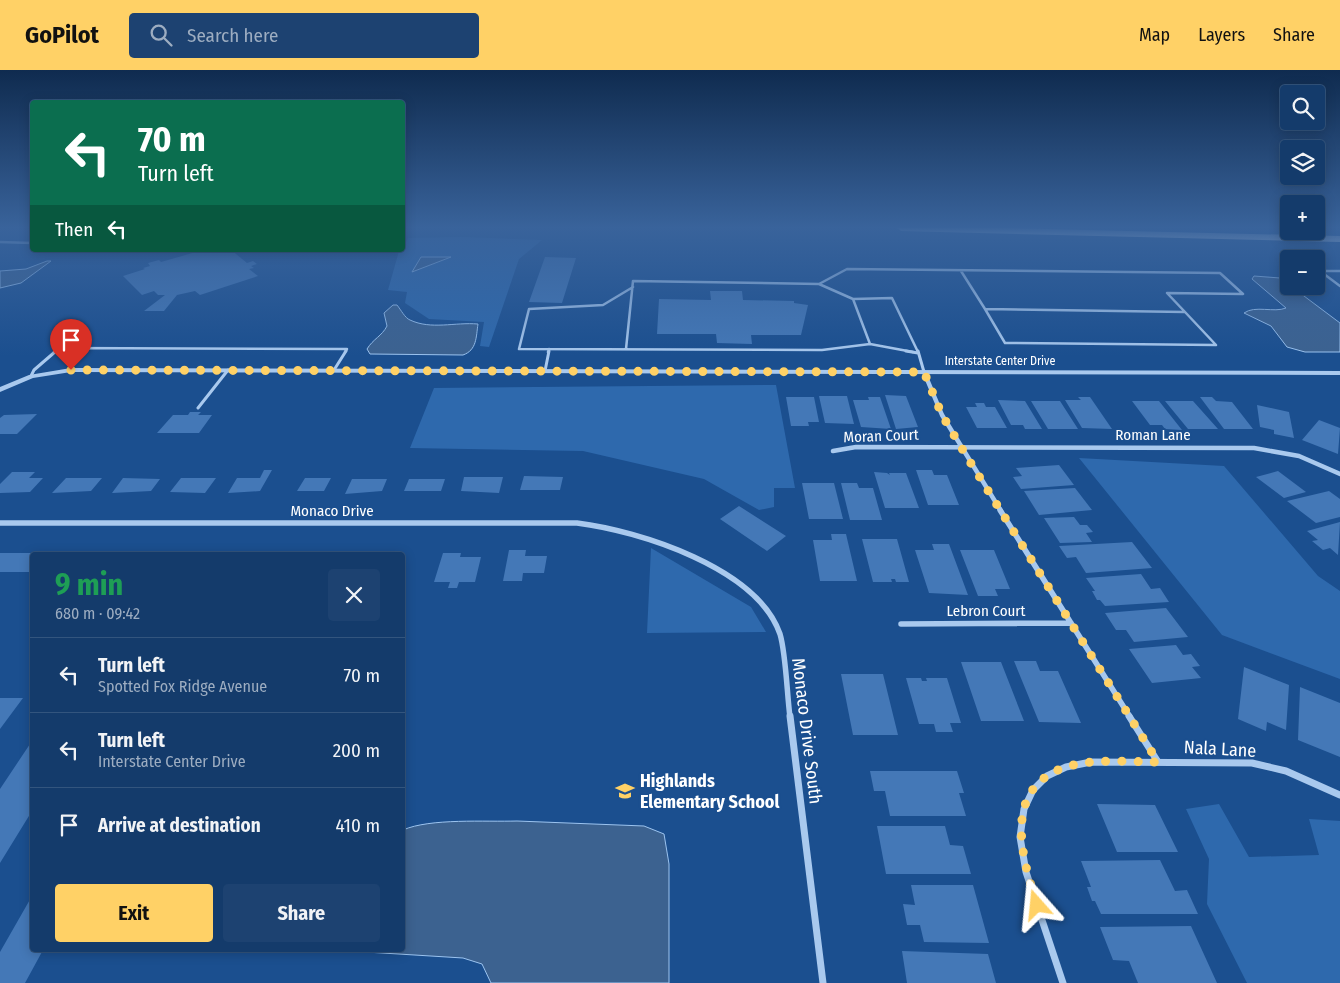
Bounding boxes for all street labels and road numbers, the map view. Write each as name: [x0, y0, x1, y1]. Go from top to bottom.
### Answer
street label: Interstate Center Drive: [945, 354, 1055, 368]
street label: Moran Court: [843, 426, 919, 446]
street label: Roman Lane: [1115, 426, 1191, 444]
street label: Monaco Drive: [290, 502, 374, 520]
street label: Lebron Court: [946, 602, 1026, 620]
street label: Monaco Drive South: [787, 657, 827, 805]
street label: Nala Lane: [1183, 736, 1257, 762]

